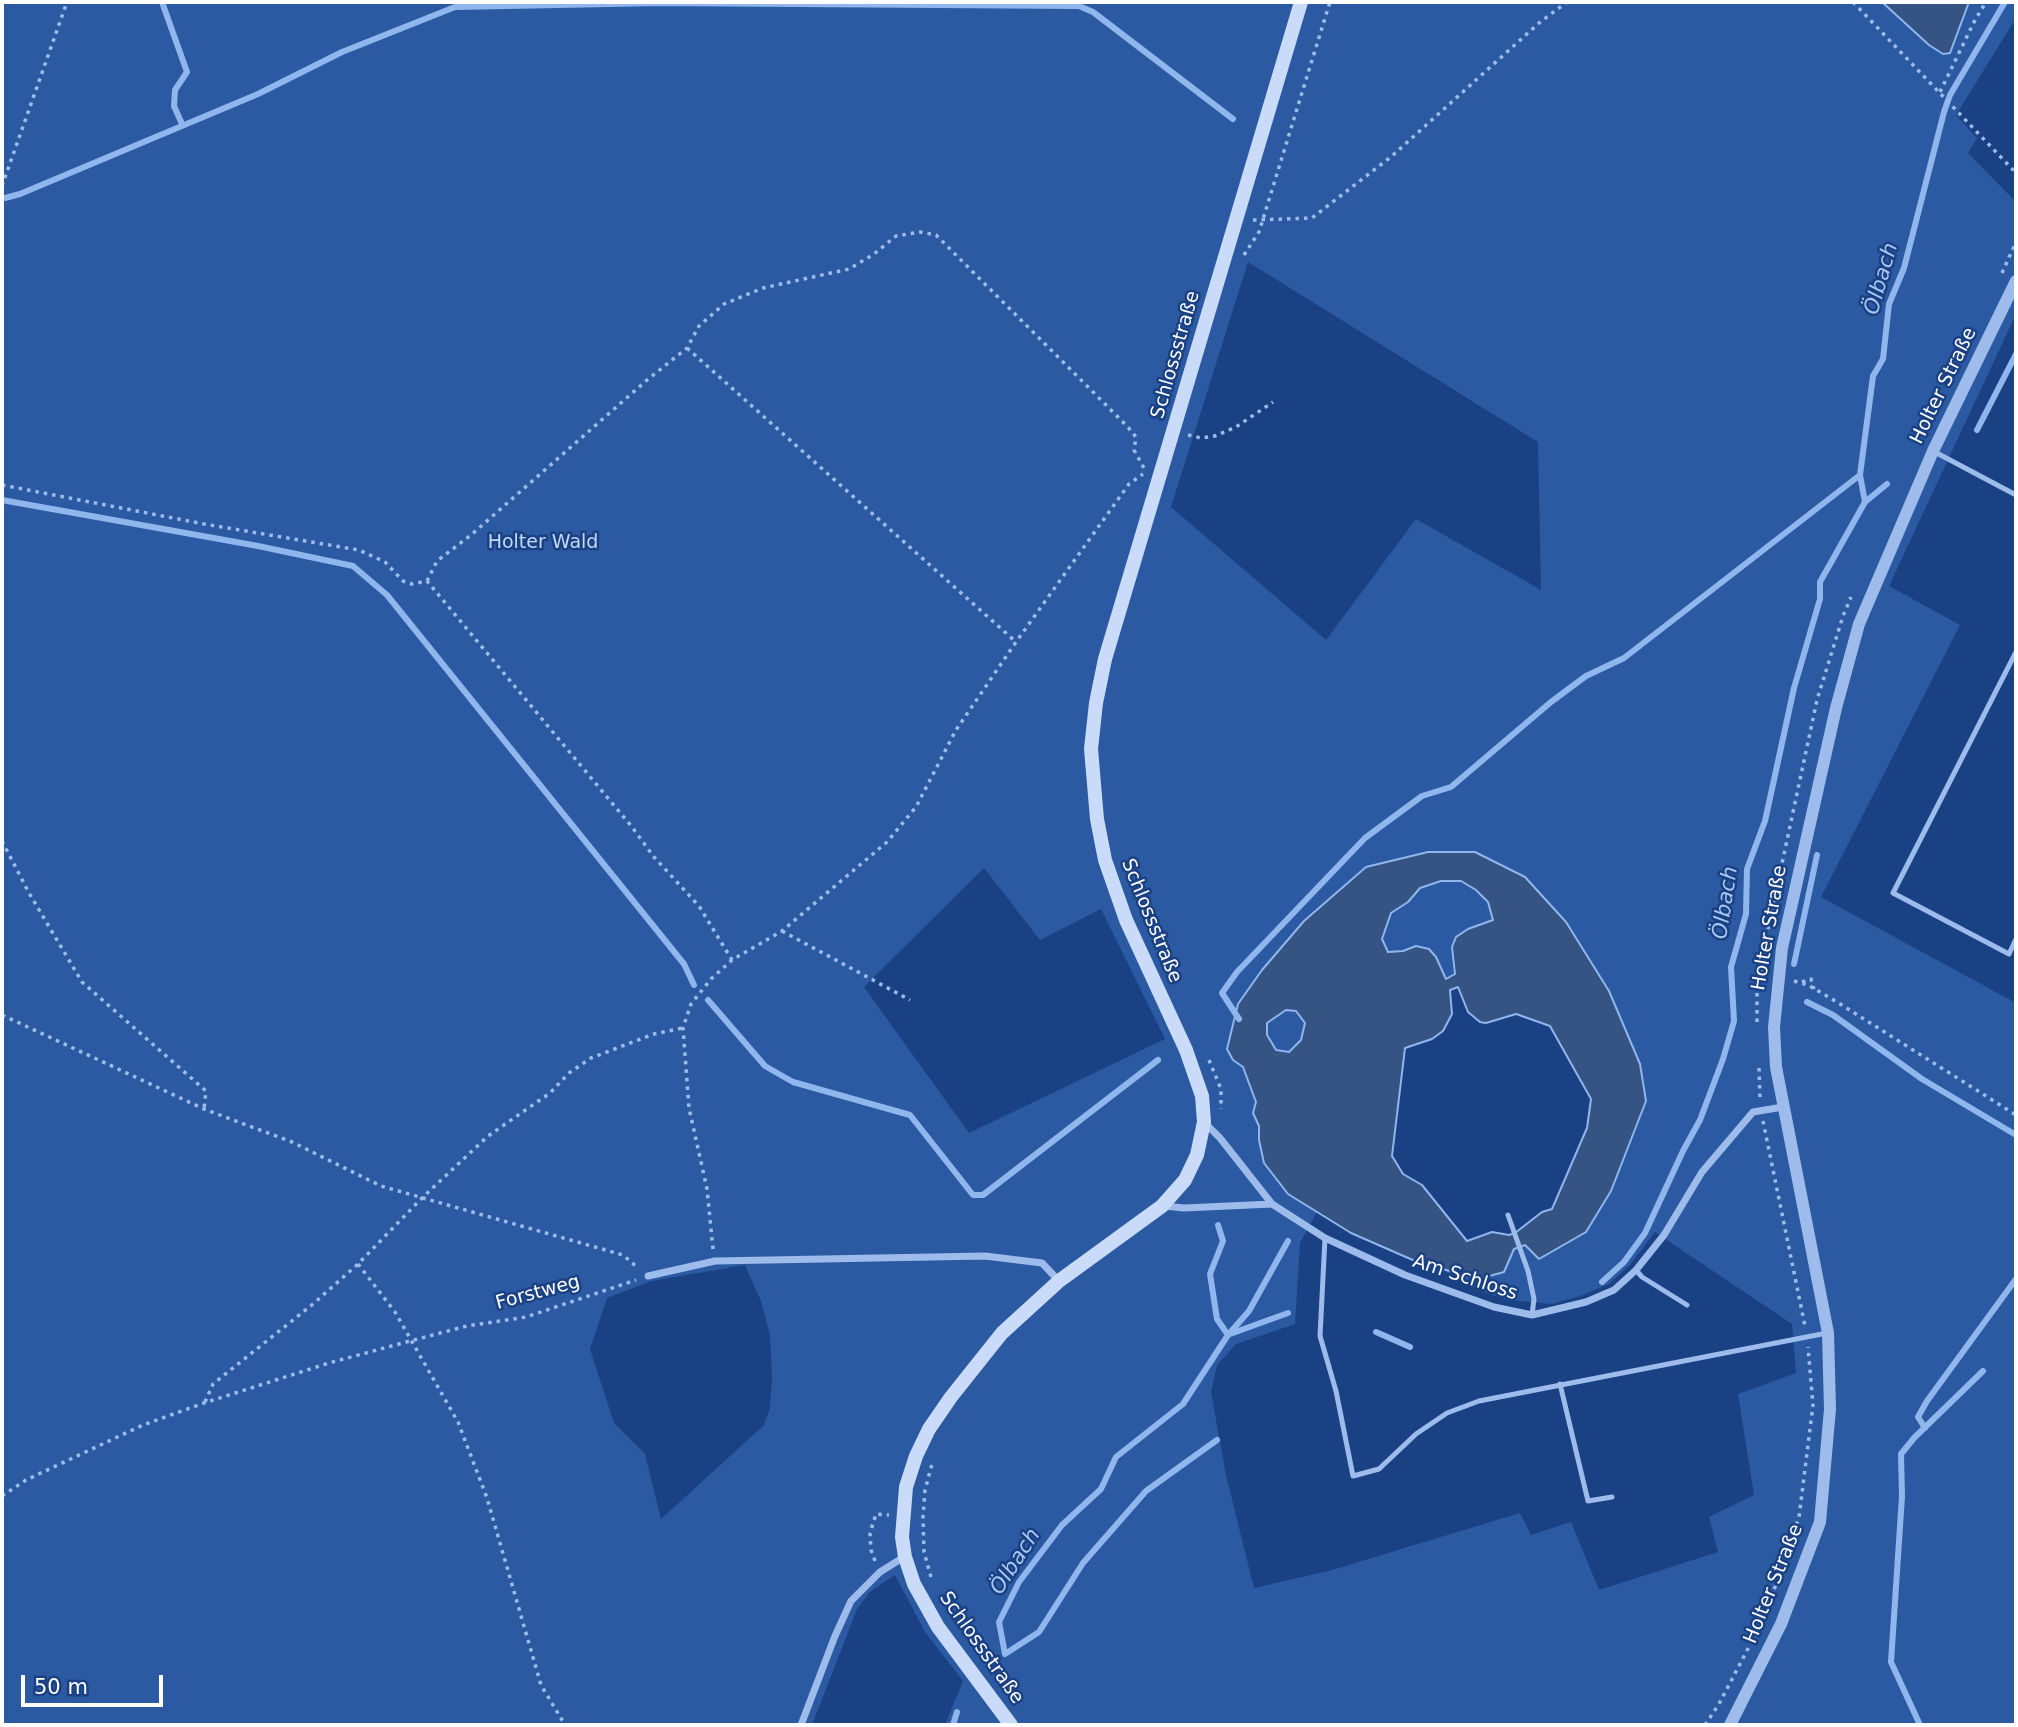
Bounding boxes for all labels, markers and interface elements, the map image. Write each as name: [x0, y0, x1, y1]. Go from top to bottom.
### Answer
water label: Ölbach: [1860, 240, 1904, 318]
street label: Schlossstraße: [1147, 289, 1205, 421]
street label: Holter Straße: [1906, 324, 1982, 448]
park label: Holter Wald: [488, 532, 598, 554]
street label: Schlossstraße: [1116, 856, 1186, 986]
street label: Holter Straße: [1748, 864, 1792, 992]
water label: Ölbach: [1708, 865, 1744, 941]
street label: Am Schloss: [1410, 1250, 1520, 1306]
street label: Forstweg: [493, 1271, 583, 1315]
street label: Holter Straße: [1740, 1521, 1808, 1647]
water label: Ölbach: [985, 1524, 1047, 1600]
street label: Schlossstraße: [934, 1588, 1028, 1708]
scale bar: [24, 1660, 166, 1704]
text: 50 m: [34, 1675, 88, 1699]

